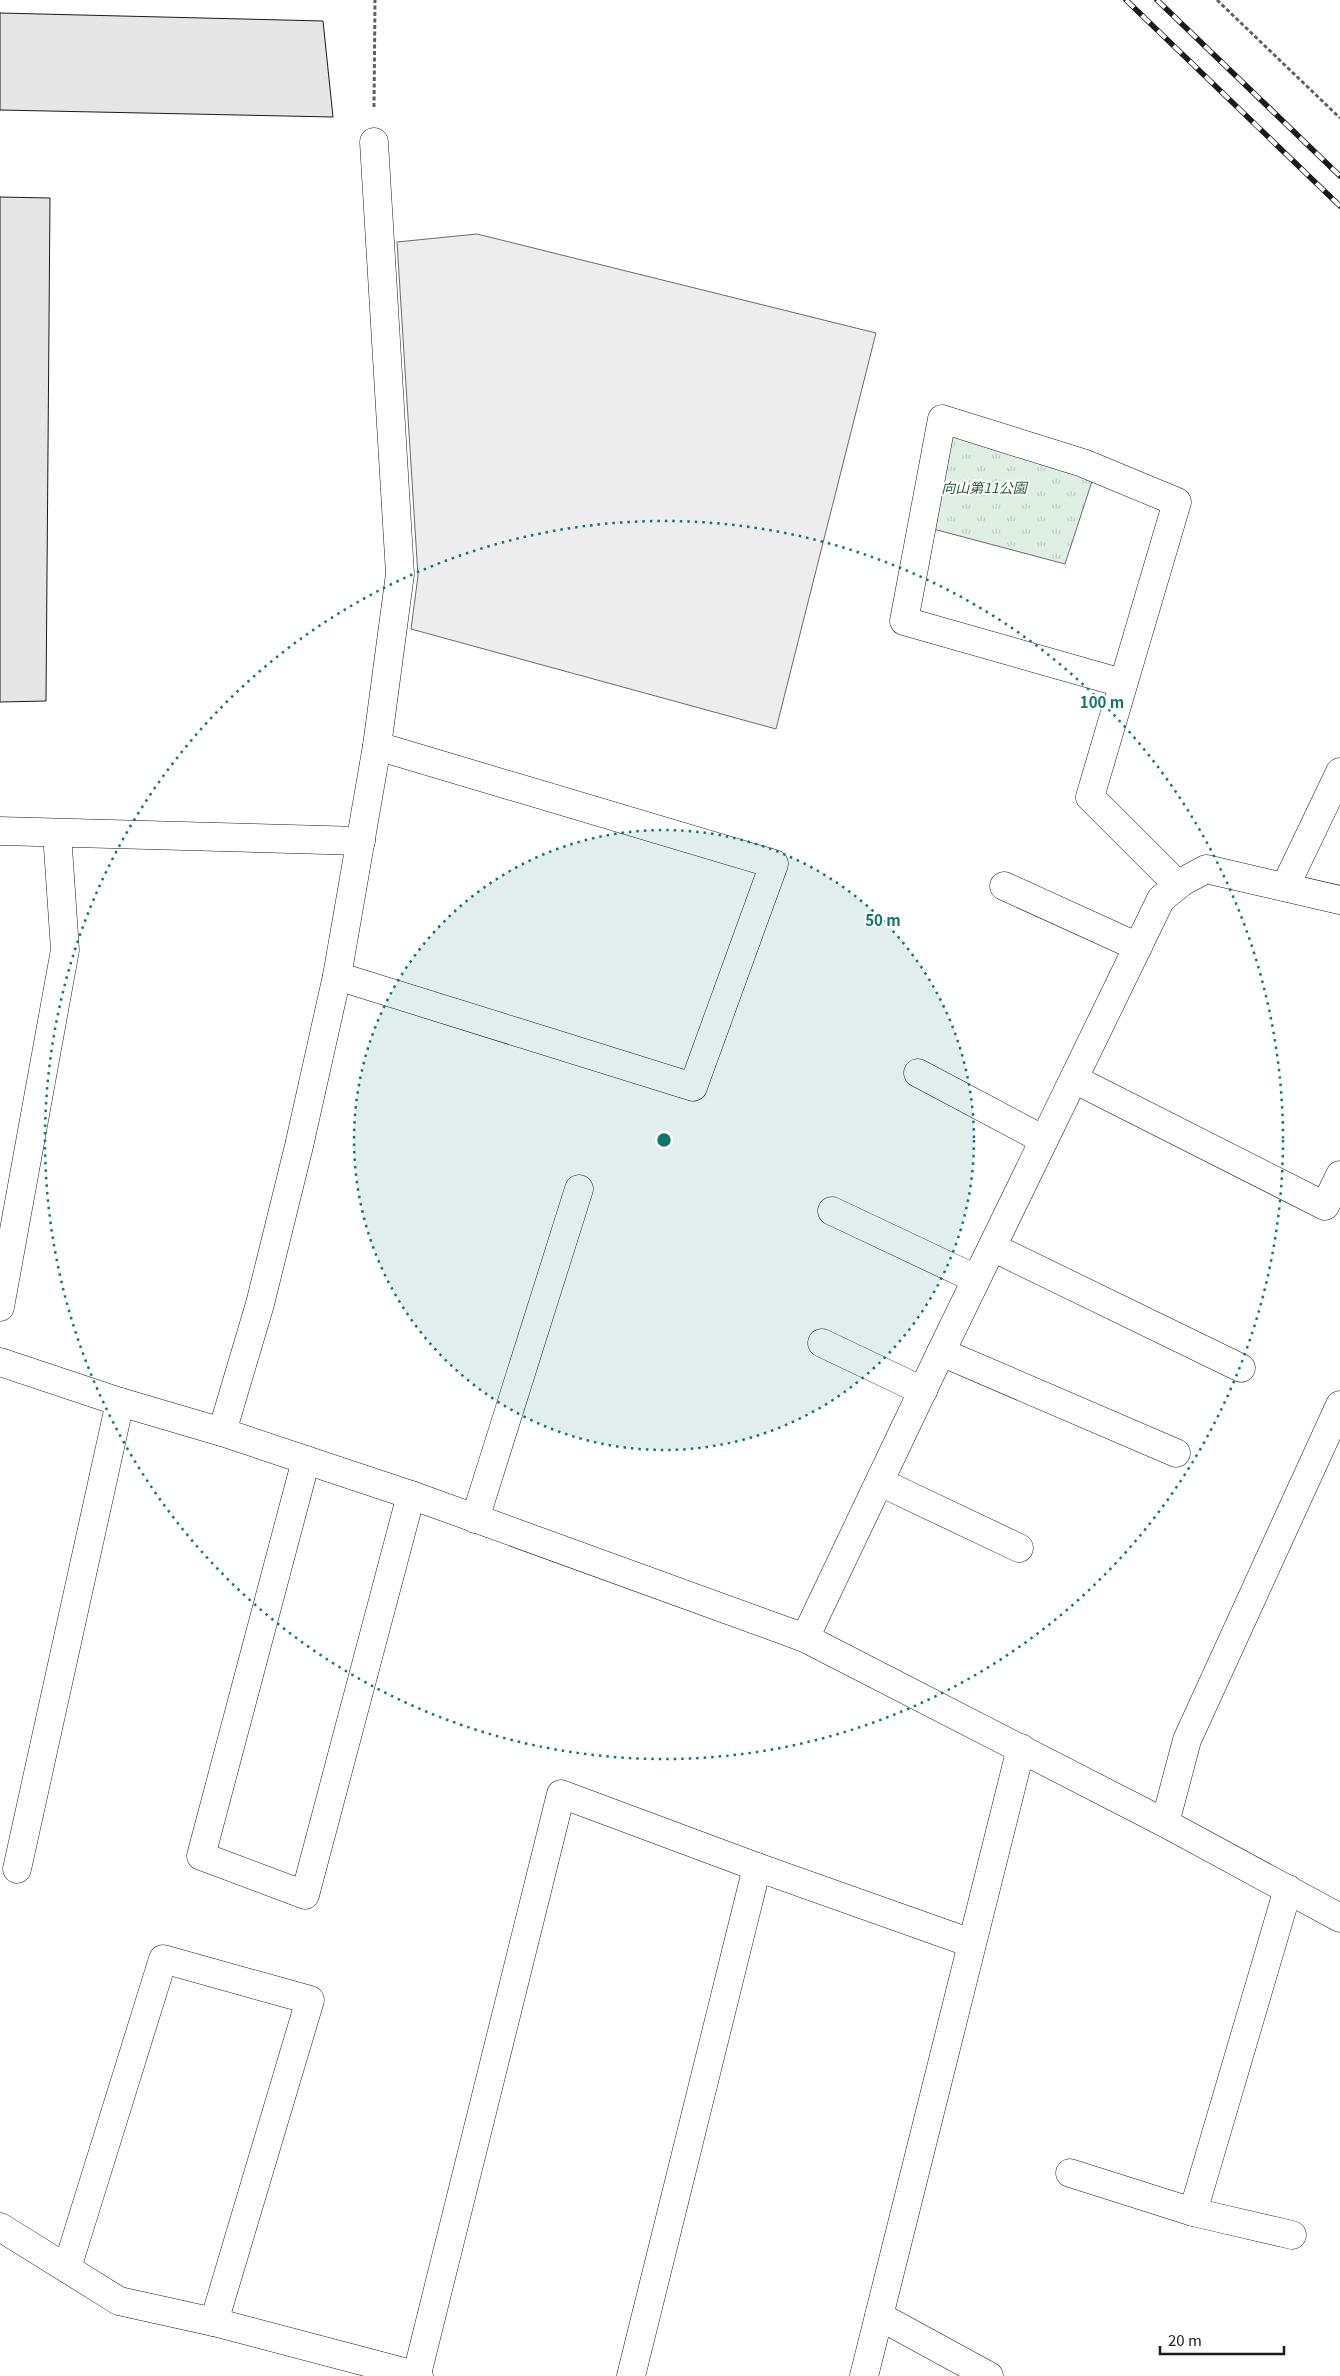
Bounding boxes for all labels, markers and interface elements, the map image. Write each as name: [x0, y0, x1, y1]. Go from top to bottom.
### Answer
park label: 向山第11公園: [941, 477, 1029, 497]
text: 100 m: [1080, 691, 1124, 712]
text: 50 m: [865, 909, 901, 930]
centre of rings: [655, 1131, 673, 1149]
scale bar: [1160, 2324, 1284, 2356]
text: 20 m: [1168, 2329, 1202, 2350]

